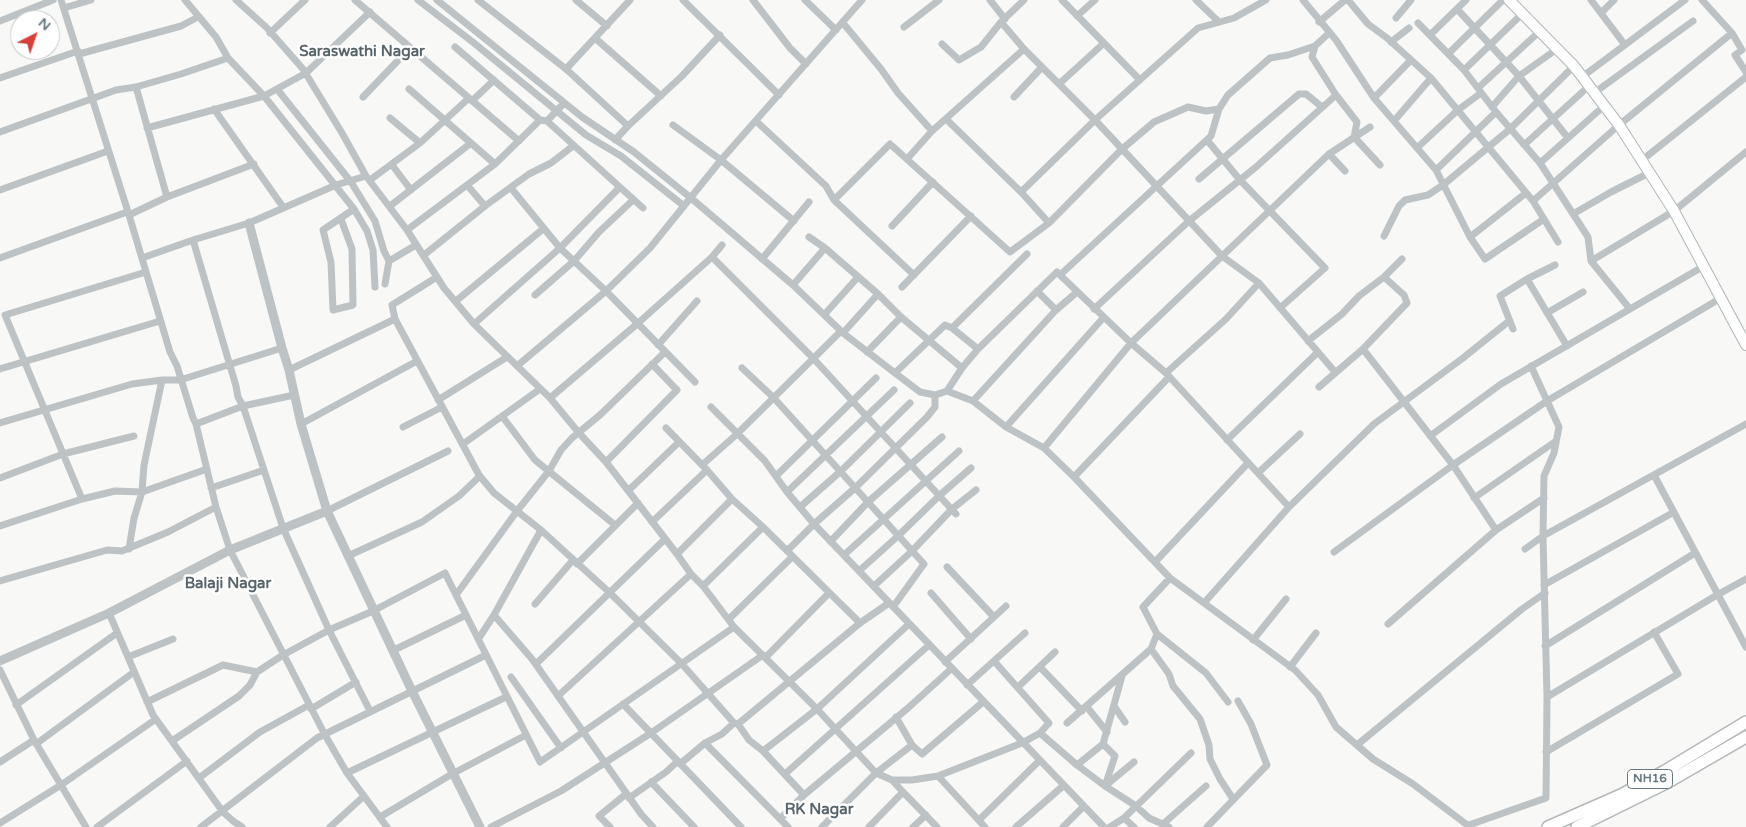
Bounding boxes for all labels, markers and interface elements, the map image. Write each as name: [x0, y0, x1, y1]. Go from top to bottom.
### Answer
north arrow: [10, 10, 60, 60]
text: N: [35, 14, 54, 34]
district label: Saraswathi Nagar: [299, 43, 425, 61]
district label: Balaji Nagar: [185, 575, 271, 593]
road number: NH16: [1628, 770, 1672, 789]
district label: RK Nagar: [785, 801, 853, 819]

